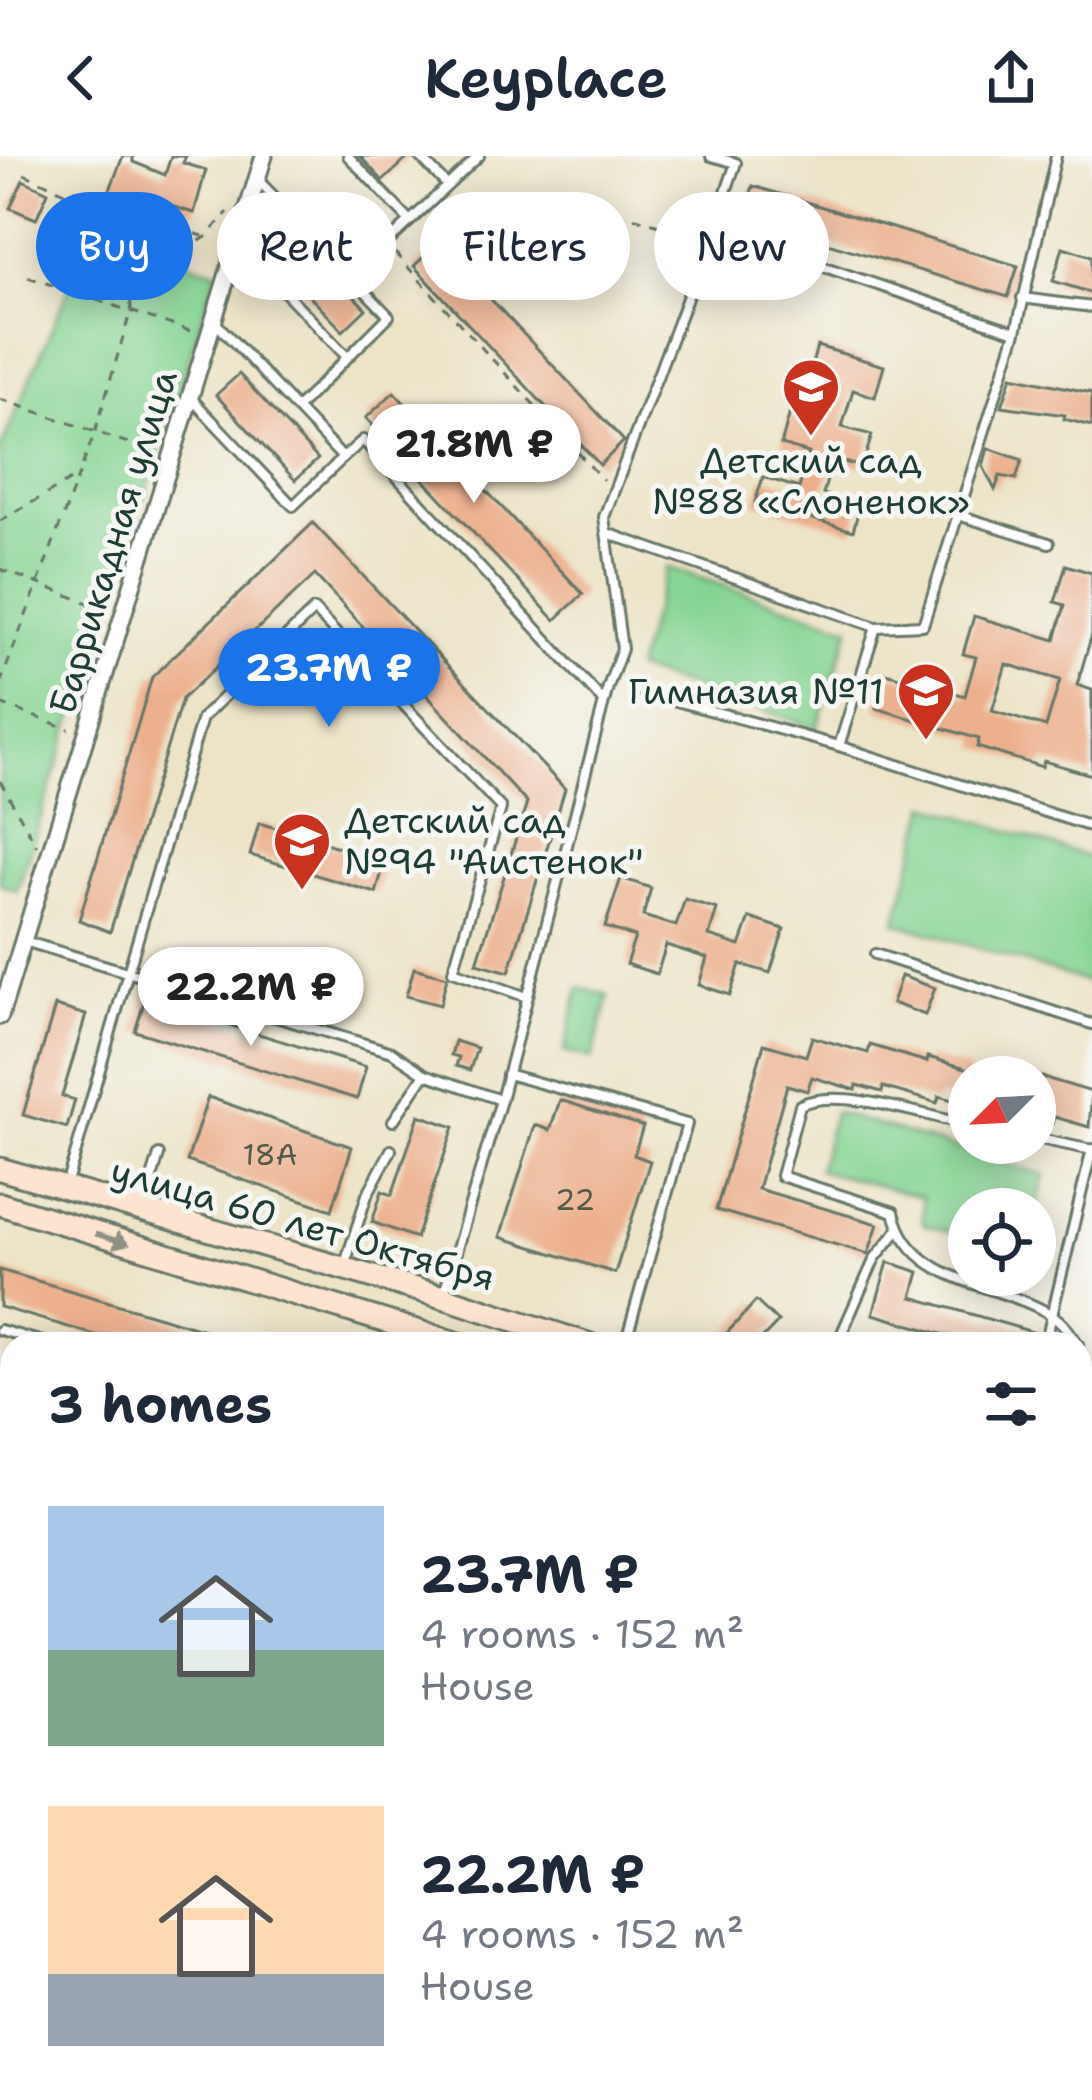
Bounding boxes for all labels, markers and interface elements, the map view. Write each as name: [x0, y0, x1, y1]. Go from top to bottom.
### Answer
text: Keyplace: [424, 42, 668, 114]
icon: back: [48, 45, 114, 111]
icon: share: [978, 45, 1044, 111]
chip: Buy: [36, 192, 193, 300]
chip: Rent: [217, 192, 396, 300]
chip: Filters: [420, 192, 630, 300]
chip: New: [654, 192, 829, 300]
school or university icon: Детский сад №88 «Слоненок»: [780, 356, 842, 438]
street label: Баррикадная улица: [37, 364, 189, 720]
pin: 21.8M ₽: [363, 404, 585, 506]
text: 21.8M ₽: [394, 417, 554, 469]
place label: Детский сад №88 «Слоненок»: [652, 436, 970, 526]
pin: 23.7M ₽: [218, 628, 440, 730]
text: 23.7M ₽: [245, 641, 413, 693]
school or university icon: Гимназия №11: [895, 660, 957, 742]
place label: Гимназия №11: [628, 667, 884, 716]
place label: Детский сад №94 "Аистенок": [344, 796, 643, 886]
school or university icon: Детский сад №94 "Аистенок": [271, 810, 333, 892]
pin: 22.2M ₽: [140, 947, 362, 1049]
text: 22.2M ₽: [165, 960, 337, 1012]
north arrow: [948, 1056, 1056, 1164]
map controls: [948, 1056, 1056, 1296]
house number: 18А: [243, 1134, 297, 1175]
street label: улица 60 лет Октября: [105, 1146, 501, 1302]
house number: 22: [555, 1179, 595, 1220]
button: locate: [948, 1188, 1056, 1296]
one-way arrow: [94, 1231, 131, 1249]
text: 3 homes: [48, 1370, 272, 1438]
icon: filters: [978, 1371, 1044, 1437]
text: 23.7M ₽: [420, 1540, 639, 1608]
icon: home: [144, 1554, 288, 1698]
text: 4 rooms · 152 m²: [420, 1608, 744, 1660]
text: House: [420, 1660, 535, 1712]
text: 22.2M ₽: [420, 1840, 646, 1908]
icon: home: [144, 1854, 288, 1998]
text: 4 rooms · 152 m²: [420, 1908, 744, 1960]
text: House: [420, 1960, 535, 2012]

